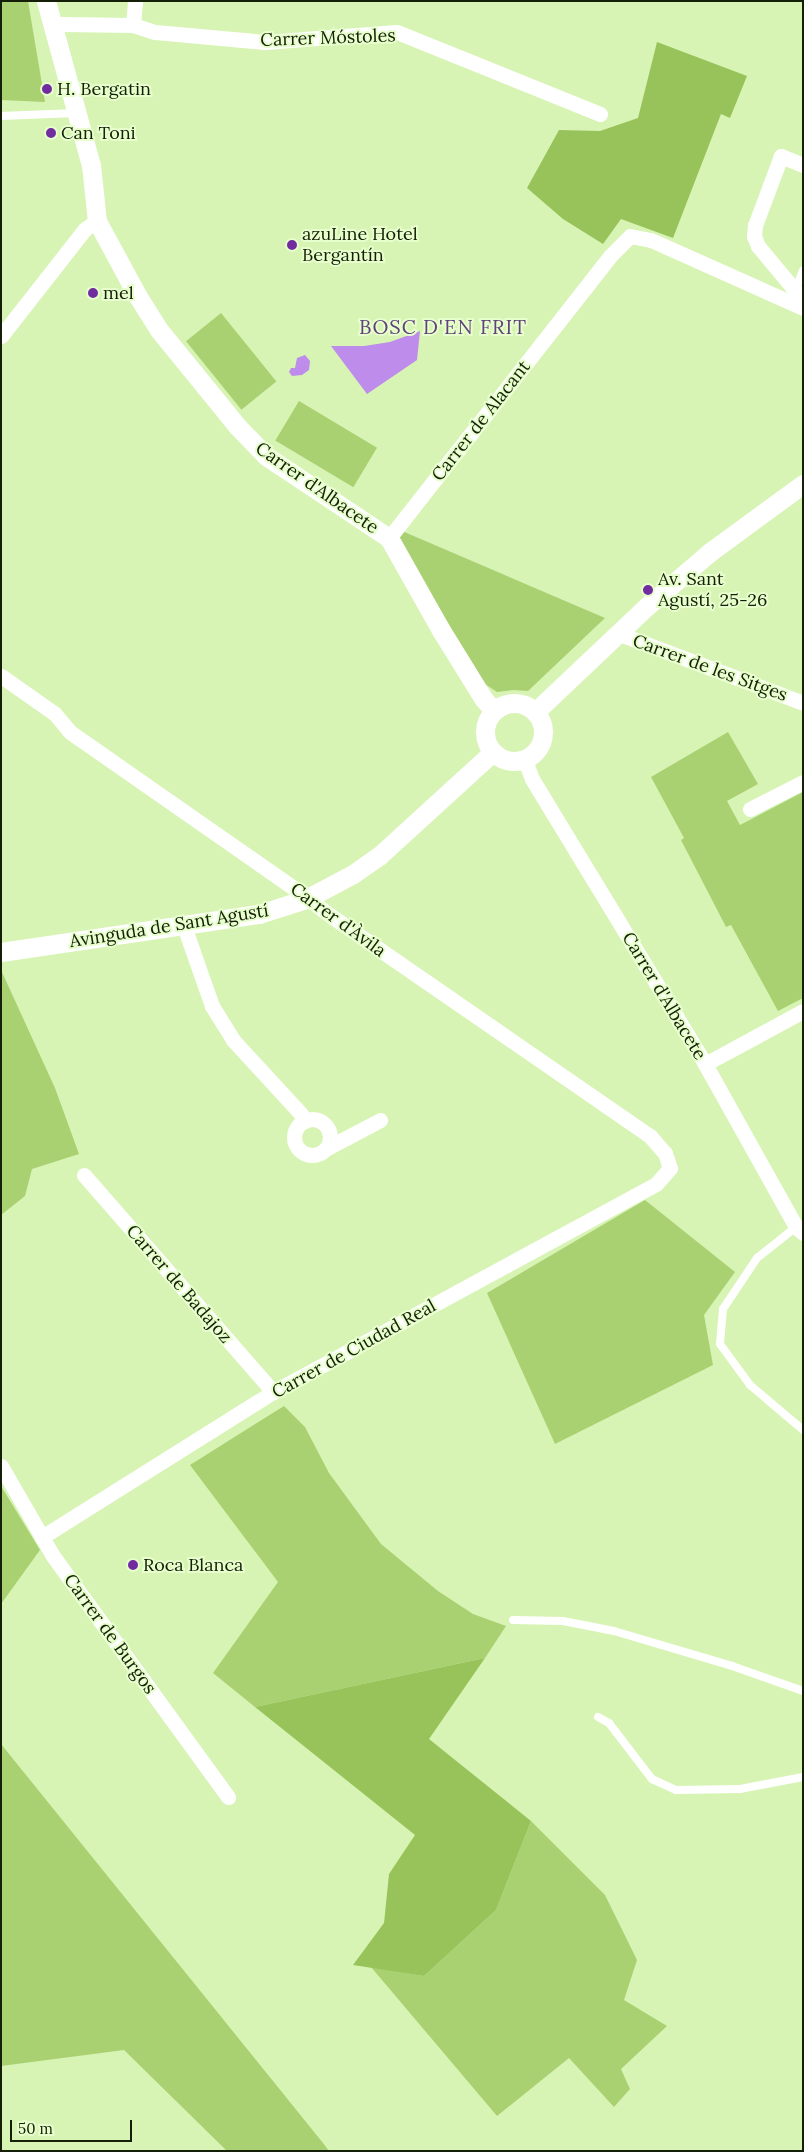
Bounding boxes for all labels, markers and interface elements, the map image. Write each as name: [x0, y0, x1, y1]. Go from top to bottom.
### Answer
street label: Carrer Móstoles: [260, 25, 396, 51]
place label: H. Bergatin: [57, 78, 151, 100]
marker: H. Bergatin: [41, 83, 53, 95]
place label: Can Toni: [61, 122, 136, 144]
marker: Can Toni: [45, 127, 57, 139]
place label: azuLine Hotel Bergantín: [302, 224, 418, 266]
marker: azuLine Hotel Bergantín: [286, 239, 298, 251]
place label: mel: [103, 282, 134, 304]
marker: mel: [87, 287, 99, 299]
district label: BOSC D'EN FRIT: [357, 314, 529, 338]
street label: Carrer de Alacant: [427, 356, 535, 486]
street label: Carrer d'Albacete: [251, 438, 383, 538]
place label: Av. Sant Agustí, 25-26: [658, 569, 767, 612]
marker: Av. Sant Agustí, 25-26: [642, 584, 654, 596]
street label: Carrer de les Sitges: [630, 630, 790, 706]
street label: Carrer d'Àvila: [286, 878, 390, 962]
street label: Avinguda de Sant Agustí: [68, 900, 270, 952]
street label: Carrer d'Albacete: [617, 928, 711, 1064]
street label: Carrer de Badajoz: [122, 1220, 236, 1348]
street label: Carrer de Ciudad Real: [268, 1295, 440, 1403]
place label: Roca Blanca: [143, 1554, 243, 1576]
marker: Roca Blanca: [127, 1559, 139, 1571]
street label: Carrer de Burgos: [59, 1570, 161, 1698]
scale bar: [12, 2110, 135, 2142]
text: 50 m: [18, 2119, 53, 2138]

